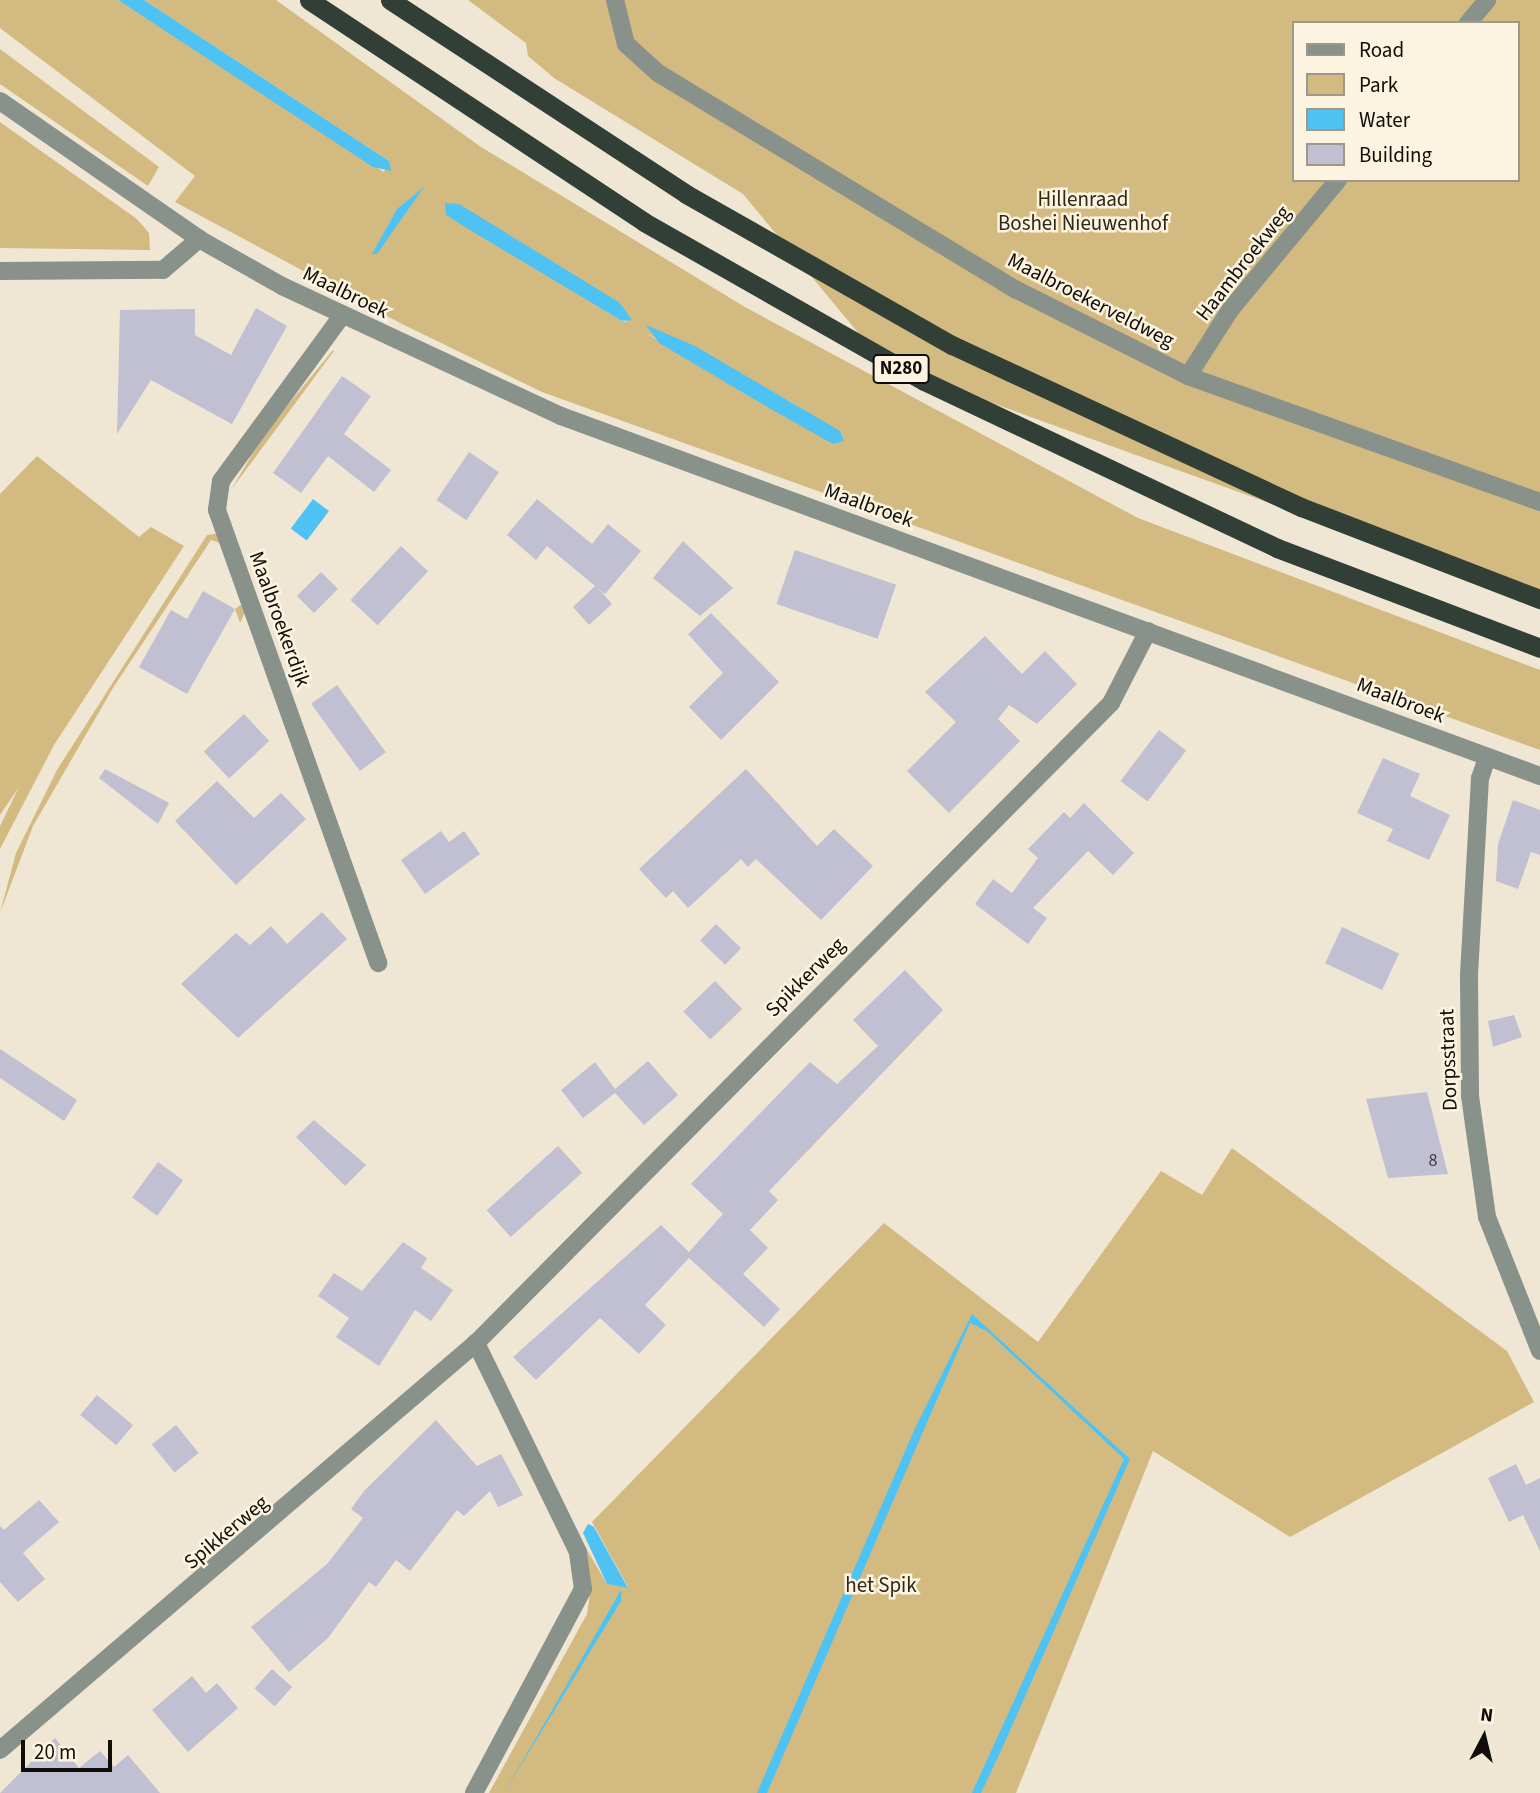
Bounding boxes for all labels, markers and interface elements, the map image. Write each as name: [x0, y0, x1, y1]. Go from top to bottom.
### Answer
legend: [1292, 21, 1519, 182]
text: Road: [1359, 35, 1404, 65]
text: Park: [1359, 70, 1398, 100]
text: Water: [1359, 105, 1410, 135]
text: Building: [1359, 140, 1432, 170]
park label: Hillenraad Boshei Nieuwenhof: [998, 186, 1168, 236]
street label: Haambroekweg: [1190, 200, 1296, 326]
street label: Maalbroekerveldweg: [1004, 247, 1178, 353]
street label: Maalbroek: [299, 260, 393, 324]
road number: N280: [871, 354, 931, 384]
street label: Maalbroek: [821, 477, 917, 533]
street label: Maalbroekerdijk: [244, 548, 316, 690]
street label: Maalbroek: [1353, 672, 1449, 728]
street label: Spikkerweg: [760, 932, 850, 1022]
street label: Dorpsstraat: [1434, 1008, 1462, 1112]
house number: 8: [1429, 1150, 1437, 1172]
street label: Spikkerweg: [179, 1489, 273, 1575]
park label: het Spik: [845, 1572, 917, 1598]
text: N: [1479, 1701, 1495, 1730]
north arrow: [1449, 1702, 1519, 1772]
scale bar: [24, 1727, 116, 1771]
text: 20 m: [34, 1737, 76, 1767]

